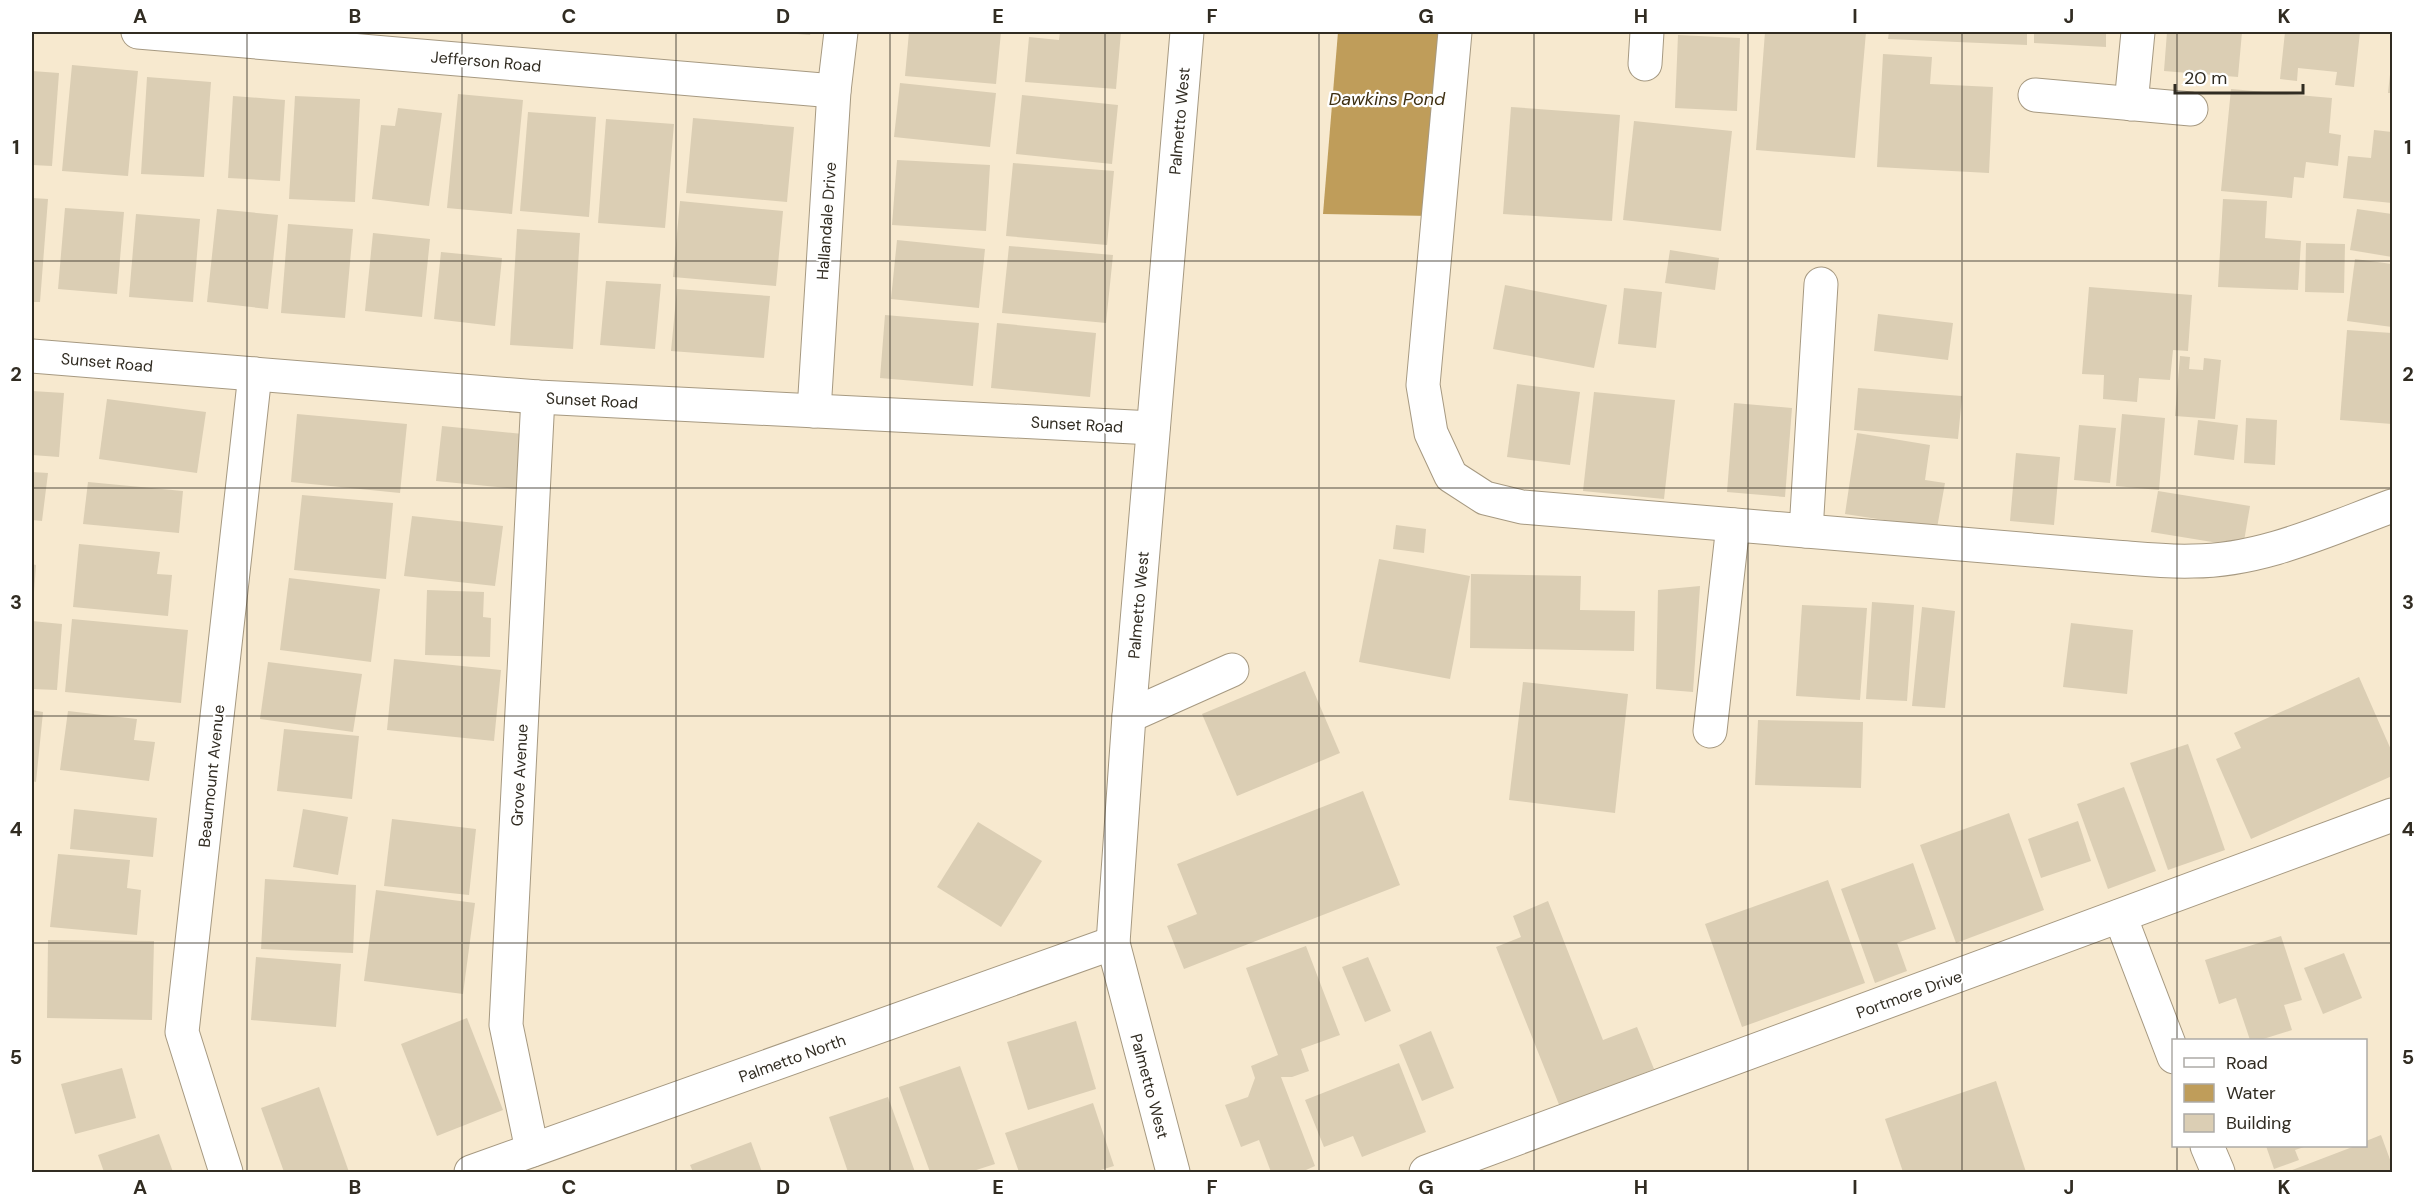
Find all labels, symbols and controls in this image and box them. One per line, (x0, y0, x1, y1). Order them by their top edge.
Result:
text: A (133, 3, 147, 29)
text: B (349, 3, 361, 29)
text: C (562, 3, 576, 29)
text: D (776, 3, 790, 29)
text: E (992, 3, 1004, 29)
text: F (1206, 3, 1218, 29)
text: G (1418, 3, 1434, 29)
text: H (1634, 3, 1648, 29)
text: I (1852, 3, 1858, 29)
text: J (2064, 3, 2074, 29)
text: K (2277, 3, 2291, 29)
street label: Jefferson Road (430, 46, 542, 77)
scale bar (2175, 57, 2302, 95)
street label: Palmetto West (1164, 66, 1195, 176)
text: 20 m (2184, 66, 2227, 90)
water label: Dawkins Pond (1329, 87, 1446, 111)
text: 1 (12, 134, 20, 160)
text: 1 (2404, 134, 2412, 160)
street label: Hallandale Drive (812, 161, 841, 281)
street label: Sunset Road (60, 348, 154, 377)
text: 2 (10, 361, 22, 387)
text: 2 (2402, 361, 2414, 387)
street label: Sunset Road (545, 388, 639, 413)
street label: Sunset Road (1030, 412, 1124, 437)
street label: Palmetto West (1123, 550, 1154, 660)
text: 3 (10, 589, 22, 615)
text: 3 (2402, 589, 2414, 615)
street label: Beaumount Avenue (194, 704, 229, 849)
street label: Grove Avenue (506, 723, 533, 827)
text: 4 (10, 816, 23, 842)
text: 4 (2402, 816, 2415, 842)
street label: Portmore Drive (1853, 966, 1965, 1023)
street label: Palmetto North (736, 1029, 849, 1088)
street label: Palmetto West (1125, 1031, 1174, 1141)
legend (2172, 1039, 2367, 1147)
text: 5 (10, 1044, 22, 1070)
text: 5 (2402, 1044, 2414, 1070)
text: Road (2226, 1051, 2268, 1075)
text: Water (2226, 1081, 2276, 1105)
text: Building (2226, 1111, 2291, 1135)
text: A (133, 1174, 147, 1200)
text: B (349, 1174, 361, 1200)
text: C (562, 1174, 576, 1200)
text: D (776, 1174, 790, 1200)
text: E (992, 1174, 1004, 1200)
text: F (1206, 1174, 1218, 1200)
text: G (1418, 1174, 1434, 1200)
text: H (1634, 1174, 1648, 1200)
text: I (1852, 1174, 1858, 1200)
text: J (2064, 1174, 2074, 1200)
text: K (2277, 1174, 2291, 1200)

